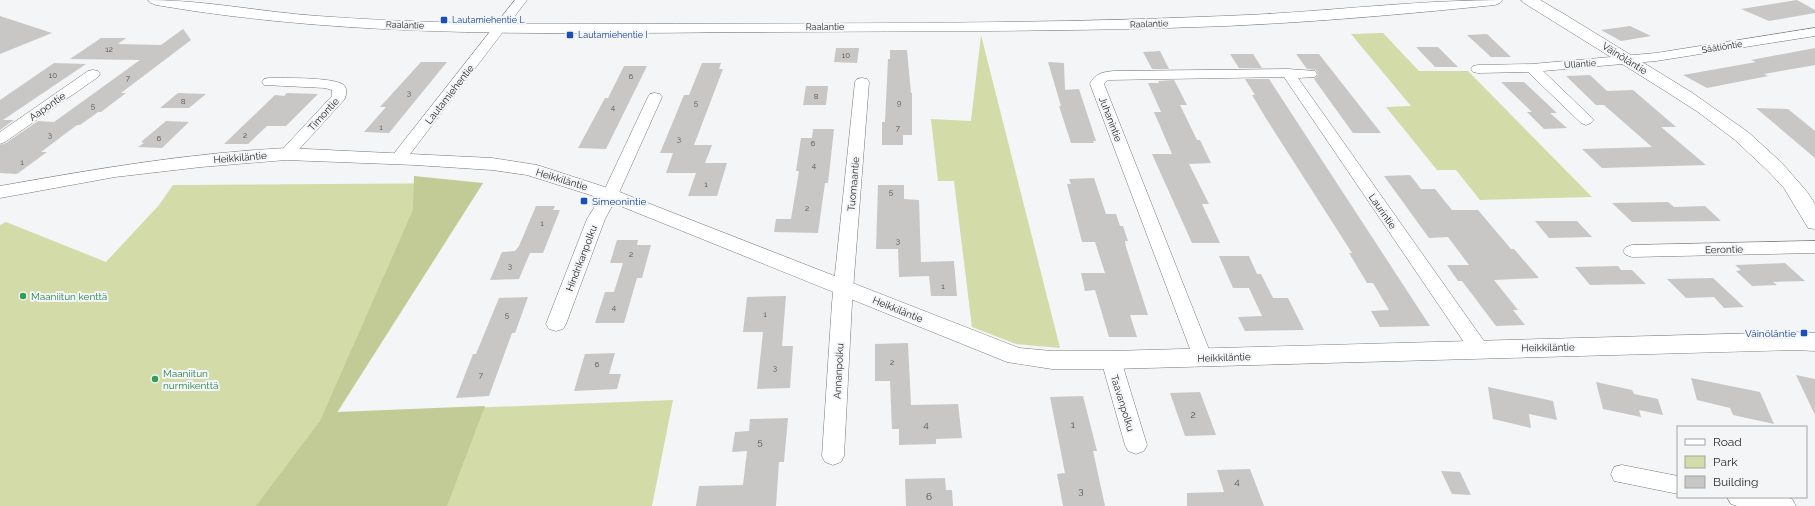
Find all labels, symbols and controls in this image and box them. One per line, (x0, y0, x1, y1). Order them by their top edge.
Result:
marker: Lautamiehentie L (439, 15, 449, 25)
place label: Lautamiehentie L (452, 15, 525, 25)
street label: Raalantie (1130, 18, 1169, 30)
street label: Raalantie (386, 19, 425, 31)
street label: Raalantie (806, 22, 845, 32)
marker: Lautamiehentie I (565, 30, 575, 40)
place label: Lautamiehentie I (578, 30, 647, 40)
street label: Säätiöntie (1701, 39, 1744, 55)
street label: Väinöläntie (1600, 40, 1649, 77)
house number: 12 (105, 44, 113, 54)
house number: 10 (842, 50, 850, 60)
street label: Ullantie (1564, 58, 1597, 70)
street label: Lautamiehentie (423, 62, 476, 126)
house number: 10 (49, 70, 57, 80)
house number: 6 (629, 71, 634, 81)
house number: 7 (126, 73, 131, 83)
house number: 3 (407, 88, 411, 98)
street label: Aapontie (27, 90, 68, 123)
house number: 8 (814, 91, 819, 101)
street label: Timontie (306, 95, 341, 133)
street label: Juhanintie (1097, 95, 1124, 143)
house number: 8 (181, 96, 186, 106)
house number: 5 (694, 98, 699, 108)
house number: 9 (897, 98, 902, 108)
house number: 5 (91, 101, 96, 111)
house number: 4 (611, 102, 616, 112)
house number: 1 (379, 122, 383, 132)
house number: 7 (896, 123, 901, 133)
house number: 3 (48, 130, 52, 140)
house number: 2 (243, 130, 247, 140)
house number: 6 (157, 133, 162, 143)
house number: 3 (677, 134, 681, 144)
house number: 6 (811, 138, 816, 148)
street label: Heikkiläntie (213, 150, 267, 165)
street label: Tuomaantie (846, 156, 861, 212)
house number: 1 (20, 157, 24, 167)
house number: 4 (812, 160, 817, 170)
street label: Heikkiläntie (535, 166, 589, 193)
house number: 1 (704, 179, 708, 189)
house number: 5 (889, 187, 894, 197)
street label: Laurintie (1367, 192, 1399, 231)
marker: Simeonintie (579, 196, 589, 206)
place label: Simeonintie (592, 196, 647, 207)
house number: 2 (805, 203, 809, 213)
house number: 1 (540, 218, 544, 228)
street label: Hindrikanpolku (564, 224, 599, 293)
house number: 3 (896, 236, 900, 246)
street label: Eerontie (1705, 244, 1743, 255)
house number: 2 (629, 249, 633, 259)
house number: 3 (508, 261, 512, 271)
house number: 1 (941, 281, 945, 291)
marker: Maaniitun kenttä (18, 291, 28, 301)
place label: Maaniitun kenttä (31, 291, 107, 302)
street label: Heikkiläntie (871, 294, 925, 325)
house number: 4 (612, 302, 617, 312)
house number: 1 (763, 309, 767, 319)
house number: 5 (505, 310, 510, 320)
place label: Väinöläntie (1745, 328, 1796, 339)
marker: Väinöläntie (1799, 328, 1809, 338)
street label: Heikkiläntie (1521, 342, 1575, 353)
street label: Annanpolku (832, 343, 845, 399)
street label: Heikkiläntie (1197, 351, 1251, 364)
house number: 2 (890, 357, 894, 367)
house number: 6 (595, 359, 600, 369)
house number: 3 (773, 363, 777, 373)
place label: Maaniitun nurmikenttä (163, 368, 218, 391)
house number: 7 (479, 370, 484, 380)
marker: Maaniitun nurmikenttä (150, 374, 160, 384)
street label: Taavanpolku (1109, 374, 1136, 433)
house number: 2 (1190, 409, 1196, 420)
house number: 4 (923, 419, 929, 430)
house number: 1 (1071, 419, 1076, 430)
legend (1677, 426, 1807, 498)
text: Road (1713, 435, 1742, 449)
house number: 5 (757, 436, 763, 447)
text: Park (1713, 455, 1738, 469)
text: Building (1713, 475, 1759, 489)
house number: 4 (1234, 476, 1240, 487)
house number: 3 (1078, 485, 1084, 496)
house number: 6 (926, 491, 932, 502)

